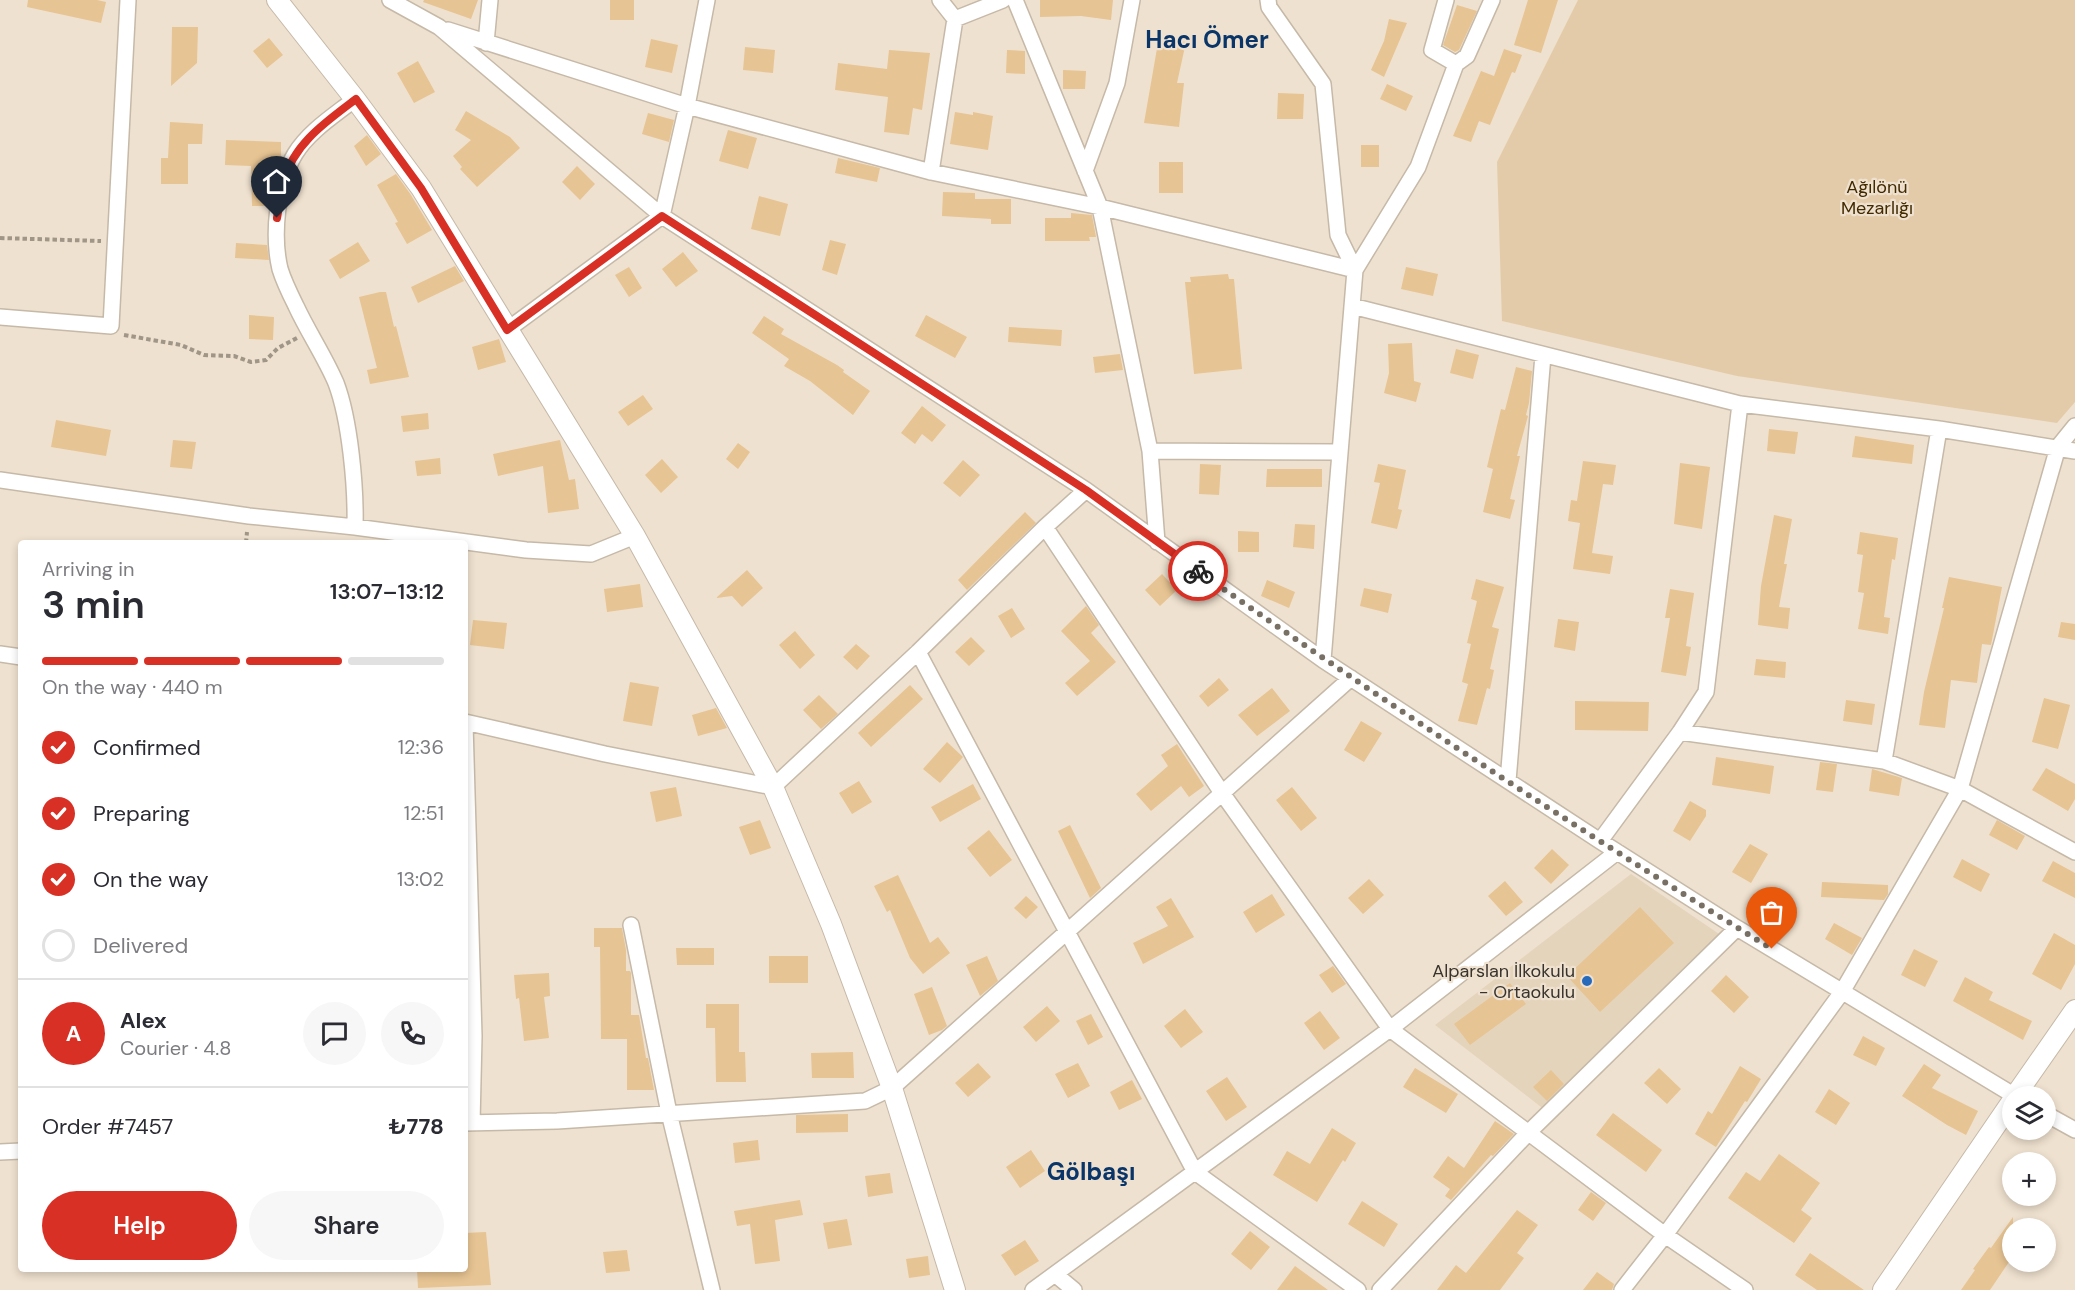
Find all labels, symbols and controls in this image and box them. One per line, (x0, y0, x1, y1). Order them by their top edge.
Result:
district label: Hacı Ömer (1145, 24, 1269, 55)
pin (251, 156, 302, 218)
icon: home (260, 165, 293, 198)
park label: Ağılönü Mezarlığı (1841, 175, 1913, 220)
courier (1168, 541, 1228, 601)
icon: bike (1182, 555, 1215, 588)
text: Arriving in (42, 556, 134, 582)
text: 13:07–13:12 (330, 577, 444, 606)
text: 3 min (42, 579, 145, 630)
text: On the way · 440 m (42, 674, 223, 700)
icon: check (42, 731, 75, 764)
text: Confirmed (93, 733, 201, 762)
text: 12:36 (398, 734, 444, 760)
icon: check (42, 797, 75, 830)
text: Preparing (93, 799, 190, 828)
text: 12:51 (404, 800, 444, 826)
icon: check (42, 863, 75, 896)
text: On the way (93, 865, 208, 894)
text: 13:02 (397, 866, 444, 892)
pin (1746, 887, 1797, 949)
icon: bag (1755, 896, 1788, 929)
text: Delivered (93, 931, 188, 960)
place label: Alparslan İlkokulu - Ortaokulu (1432, 959, 1575, 1004)
marker: Alparslan İlkokulu - Ortaokulu (1580, 974, 1594, 988)
button: chat (303, 1002, 366, 1065)
button: phone (381, 1002, 444, 1065)
text: Alex (120, 1006, 167, 1035)
text: A (66, 1019, 81, 1048)
text: Courier · 4.8 (120, 1035, 231, 1061)
map controls (2002, 1086, 2056, 1272)
button: layers (2002, 1086, 2056, 1140)
text: Order #7457 (42, 1112, 173, 1141)
text: ₺778 (388, 1112, 444, 1141)
button: + (2002, 1152, 2056, 1206)
district label: Gölbaşı (1047, 1156, 1135, 1187)
button: Help (42, 1191, 237, 1260)
button: Share (249, 1191, 444, 1260)
button: − (2002, 1218, 2056, 1272)

